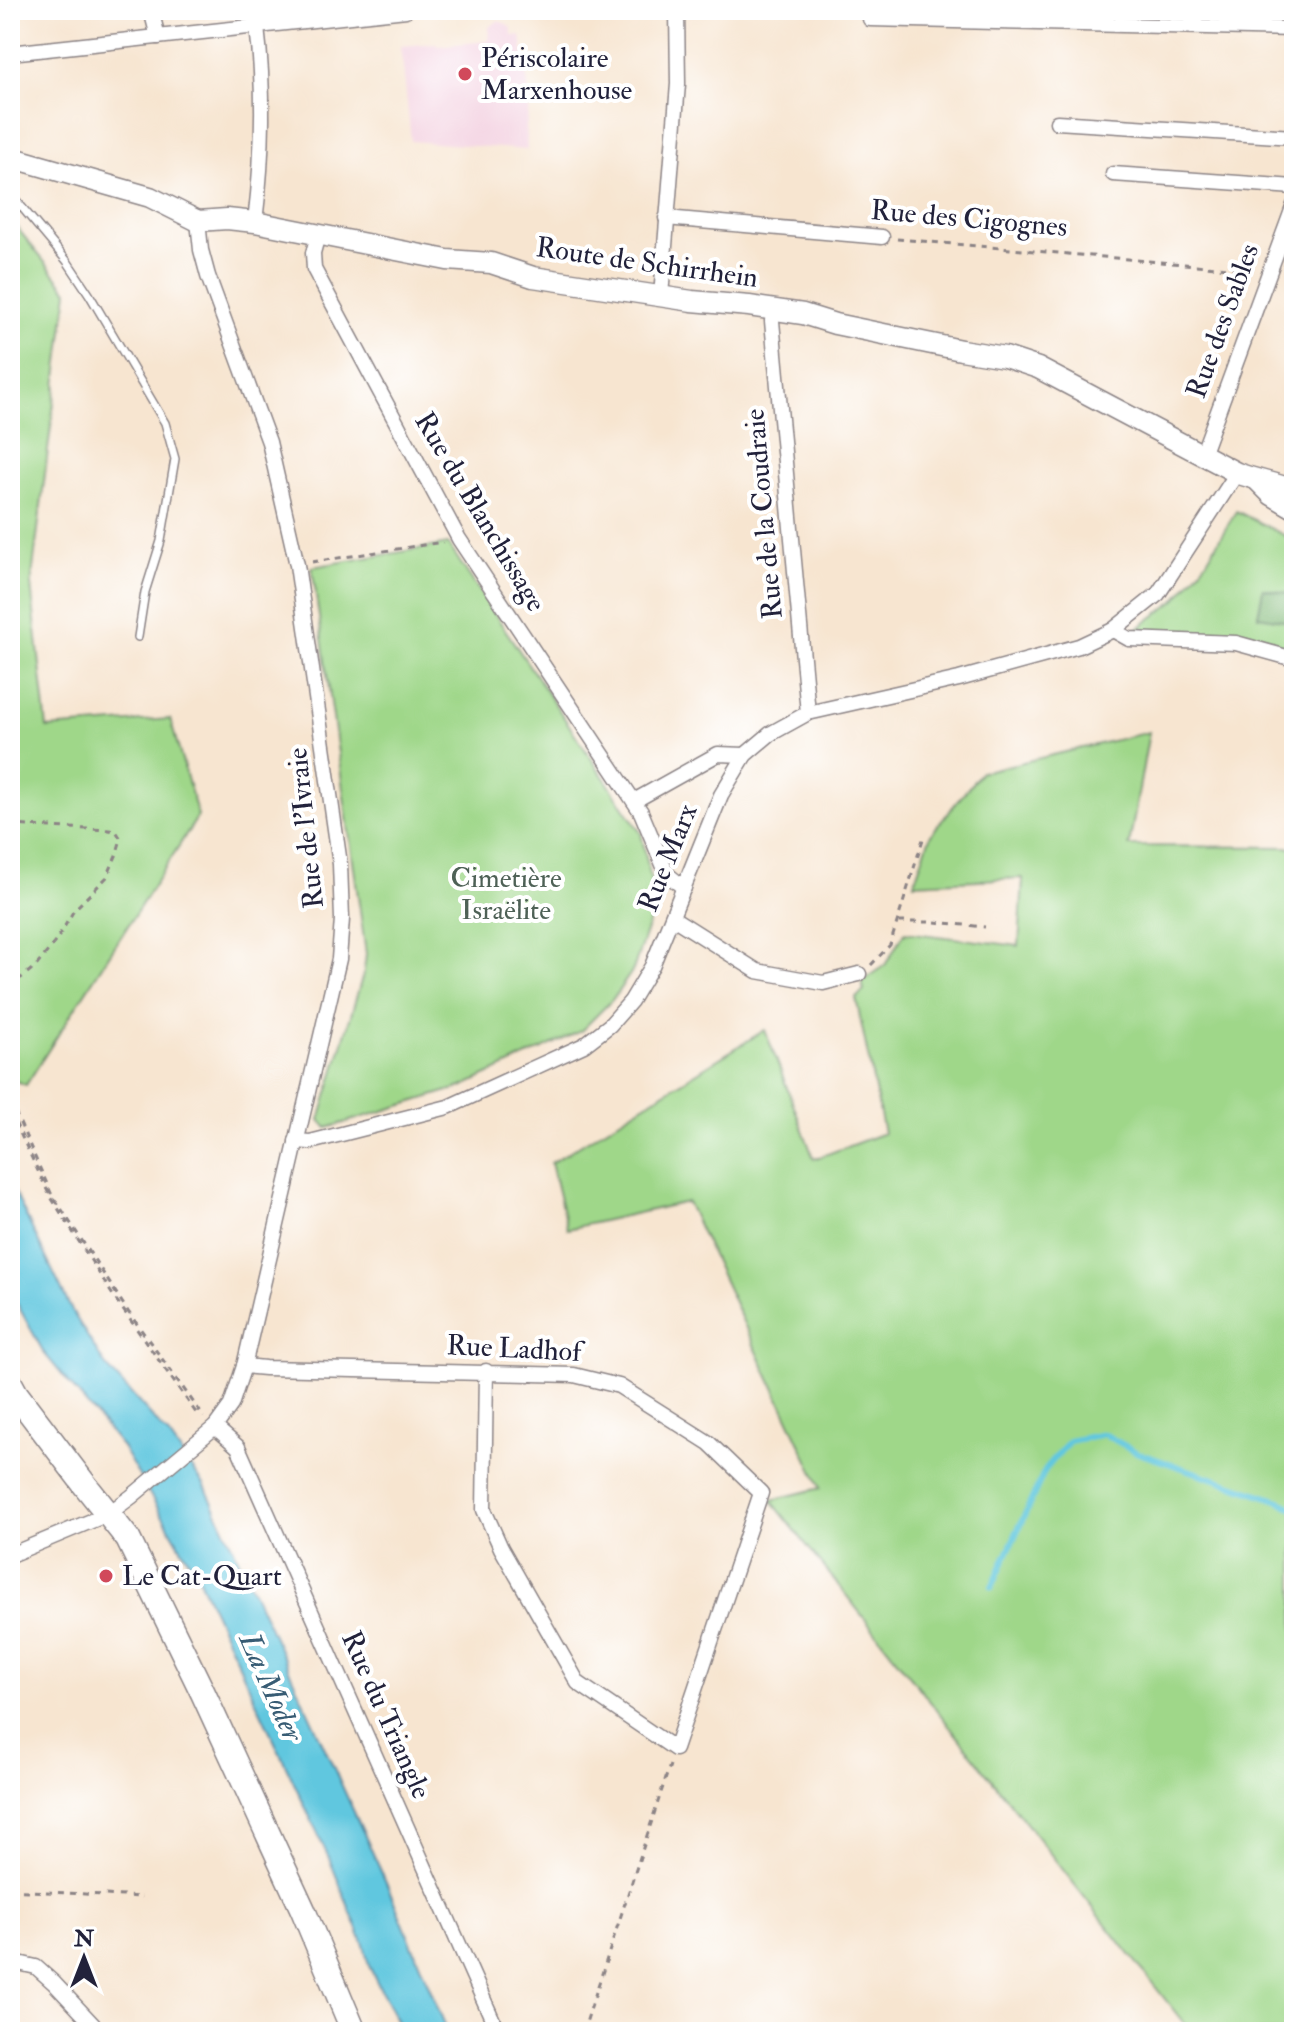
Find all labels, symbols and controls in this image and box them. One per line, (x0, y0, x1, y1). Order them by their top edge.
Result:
place label: Périscolaire Marxenhouse (481, 41, 632, 108)
marker: Périscolaire Marxenhouse (456, 65, 474, 83)
street label: Rue des Cigognes (869, 193, 1069, 245)
street label: Route de Schirrhein (534, 230, 760, 296)
street label: Rue des Sables (1179, 239, 1267, 403)
street label: Rue du Blanchissage (407, 406, 554, 619)
street label: Rue de la Coudraie (737, 407, 791, 621)
street label: Rue de l'Ivraie (280, 746, 332, 910)
street label: Rue Marx (631, 798, 706, 917)
park label: Cimetière Israëlite (450, 861, 562, 928)
street label: Rue Ladhof (446, 1328, 586, 1370)
place label: Le Cat-Quart (122, 1559, 282, 1594)
marker: Le Cat-Quart (97, 1567, 115, 1585)
water label: La Moder (230, 1626, 312, 1749)
street label: Rue du Triangle (333, 1626, 439, 1805)
north arrow (44, 1918, 124, 1998)
text: N (73, 1925, 94, 1953)

